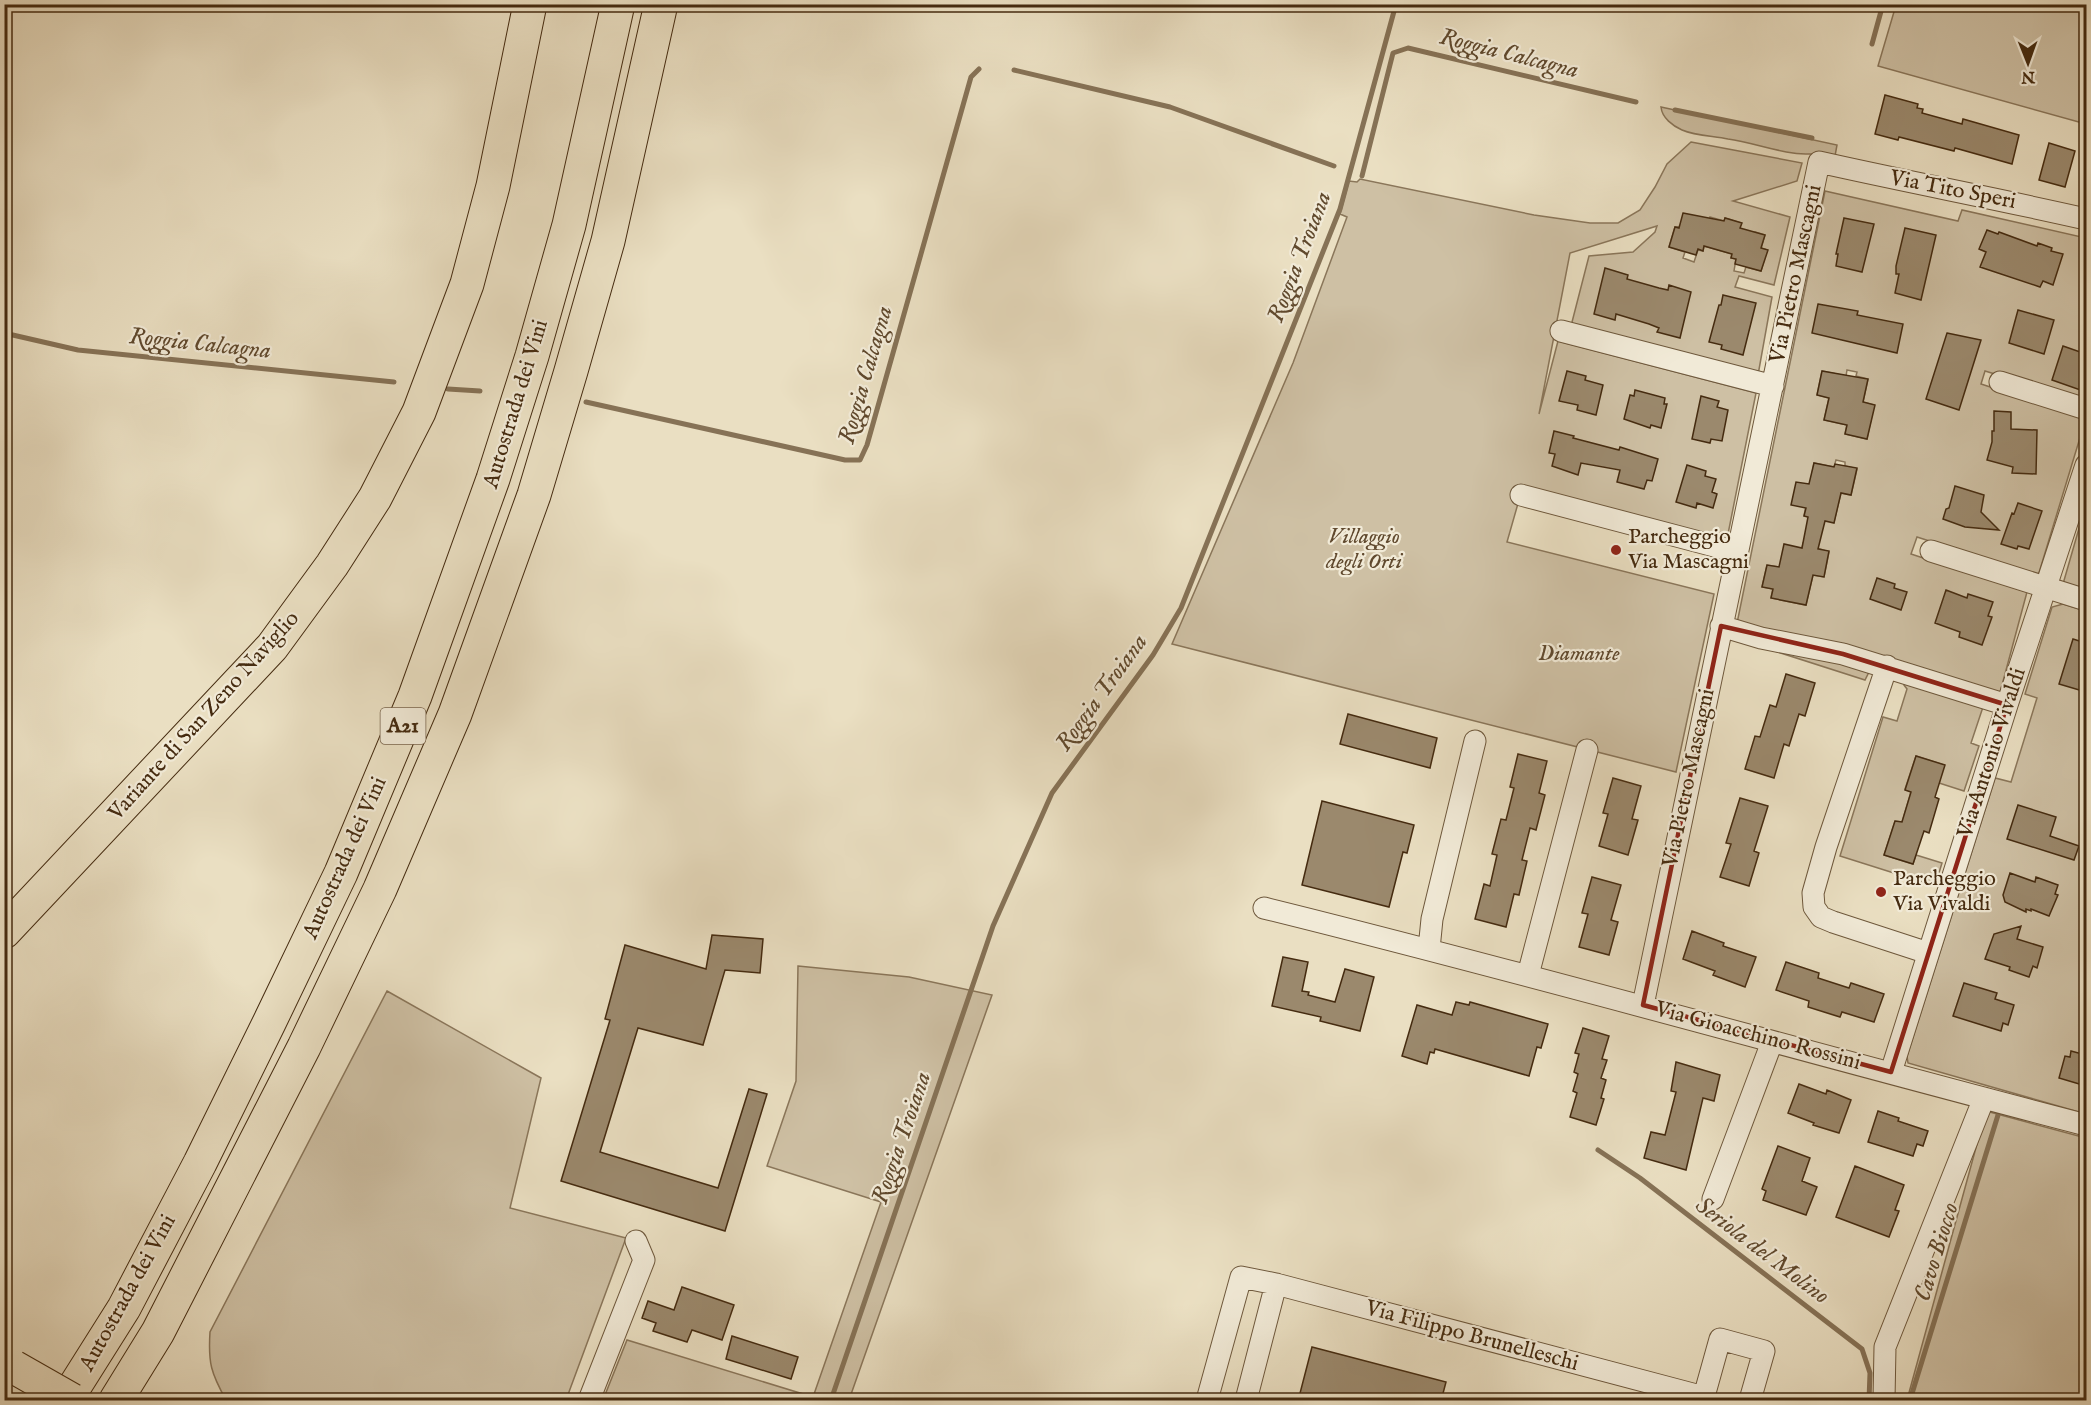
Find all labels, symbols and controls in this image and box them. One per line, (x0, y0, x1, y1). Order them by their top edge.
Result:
water label: Roggia Calcagna (1436, 22, 1582, 86)
north arrow (1998, 33, 2058, 93)
text: N (2021, 66, 2036, 86)
street label: Via Tito Speri (1887, 164, 2019, 216)
street label: Via Pietro Mascagni (1763, 182, 1829, 367)
water label: Roggia Troiana (1261, 187, 1339, 327)
water label: Roggia Calcagna (832, 302, 900, 448)
street label: Autostrada dei Vini (477, 316, 555, 493)
water label: Roggia Calcagna (128, 321, 272, 367)
park label: Villaggio degli Orti (1325, 523, 1404, 576)
place label: Parcheggio Via Mascagni (1627, 523, 1749, 576)
marker: Parcheggio Via Mascagni (1609, 543, 1623, 557)
street label: Variante di San Zeno Naviglio (102, 605, 306, 827)
water label: Roggia Troiana (1049, 628, 1155, 758)
park label: Diamante (1538, 640, 1620, 668)
street label: Via Antonio Vivaldi (1951, 664, 2033, 843)
street label: Via Pietro Mascagni (1656, 686, 1722, 871)
road number: A21 (380, 708, 426, 744)
street label: Autostrada dei Vini (296, 772, 393, 945)
place label: Parcheggio Via Vivaldi (1892, 865, 1996, 918)
marker: Parcheggio Via Vivaldi (1874, 885, 1888, 899)
street label: Via Gioacchino Rossini (1651, 995, 1864, 1077)
water label: Roggia Troiana (865, 1068, 939, 1208)
water label: Seriola del Molino (1689, 1190, 1835, 1312)
water label: Cavo Biocco (1907, 1199, 1967, 1305)
street label: Autostrada dei Vini (73, 1210, 183, 1377)
street label: Via Filippo Brunelleschi (1361, 1294, 1582, 1378)

